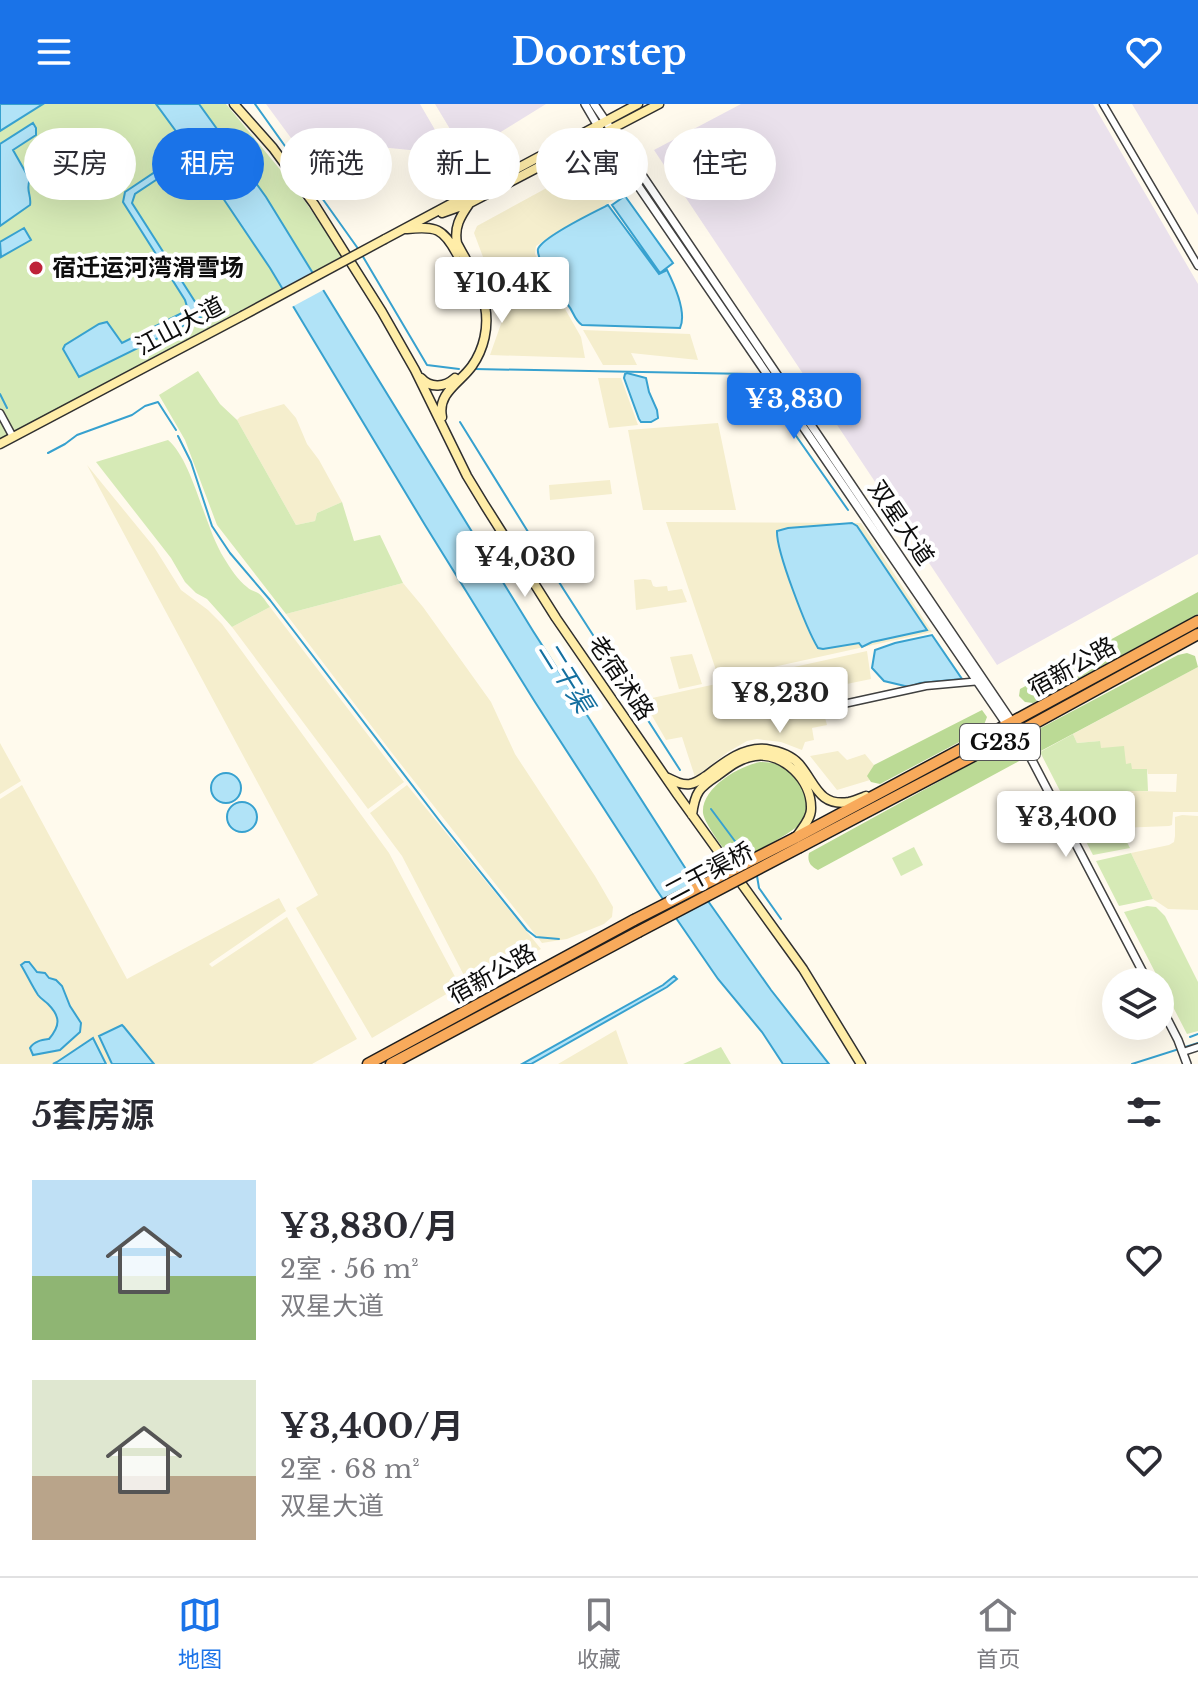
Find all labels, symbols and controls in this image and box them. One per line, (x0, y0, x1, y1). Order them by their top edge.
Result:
icon: menu (32, 30, 76, 74)
text: Doorstep (511, 30, 687, 75)
icon: heart (1122, 30, 1166, 74)
chip: 买房 (24, 128, 136, 200)
chip: 租房 (152, 128, 264, 200)
chip: 筛选 (280, 128, 392, 200)
chip: 新上 (408, 128, 520, 200)
chip: 公寓 (536, 128, 648, 200)
chip: 住宅 (664, 128, 776, 200)
place label: 宿迁运河湾滑雪场 (52, 253, 244, 282)
pin: ¥10.4K (437, 257, 567, 325)
marker: 宿迁运河湾滑雪场 (27, 259, 45, 277)
text: ¥10.4K (453, 267, 551, 299)
street label: 江山大道 (131, 290, 229, 361)
pin: ¥3,830 (729, 373, 859, 441)
text: ¥3,830 (745, 383, 843, 415)
street label: 双星大道 (863, 475, 940, 571)
pin: ¥4,030 (460, 531, 590, 599)
text: ¥4,030 (474, 541, 576, 573)
street label: 老宿沭路 (583, 630, 660, 726)
street label: 宿新公路 (1023, 631, 1121, 703)
water label: 二干渠 (532, 635, 602, 722)
pin: ¥8,230 (715, 667, 845, 735)
text: ¥8,230 (731, 677, 829, 709)
road number: G235 (960, 724, 1040, 760)
pin: ¥3,400 (1001, 791, 1131, 859)
text: ¥3,400 (1015, 801, 1117, 833)
street label: 二干渠桥 (660, 836, 758, 907)
street label: 宿新公路 (443, 938, 541, 1010)
map controls (1102, 968, 1174, 1040)
button: layers (1102, 968, 1174, 1040)
icon: filters (1122, 1090, 1166, 1134)
text: 5套房源 (32, 1094, 154, 1136)
text: ¥3,830/月 (280, 1205, 459, 1247)
icon: home (96, 1212, 192, 1308)
icon: heart (1122, 1238, 1166, 1282)
text: 2室 · 56 m² (280, 1253, 419, 1285)
text: 双星大道 (280, 1290, 384, 1322)
text: ¥3,400/月 (280, 1405, 464, 1447)
icon: home (96, 1412, 192, 1508)
icon: heart (1122, 1438, 1166, 1482)
text: 2室 · 68 m² (280, 1453, 420, 1485)
text: 双星大道 (280, 1490, 384, 1522)
tab: 地图 (178, 1593, 222, 1673)
tab: 收藏 (577, 1593, 621, 1673)
tab: 首页 (976, 1593, 1020, 1673)

